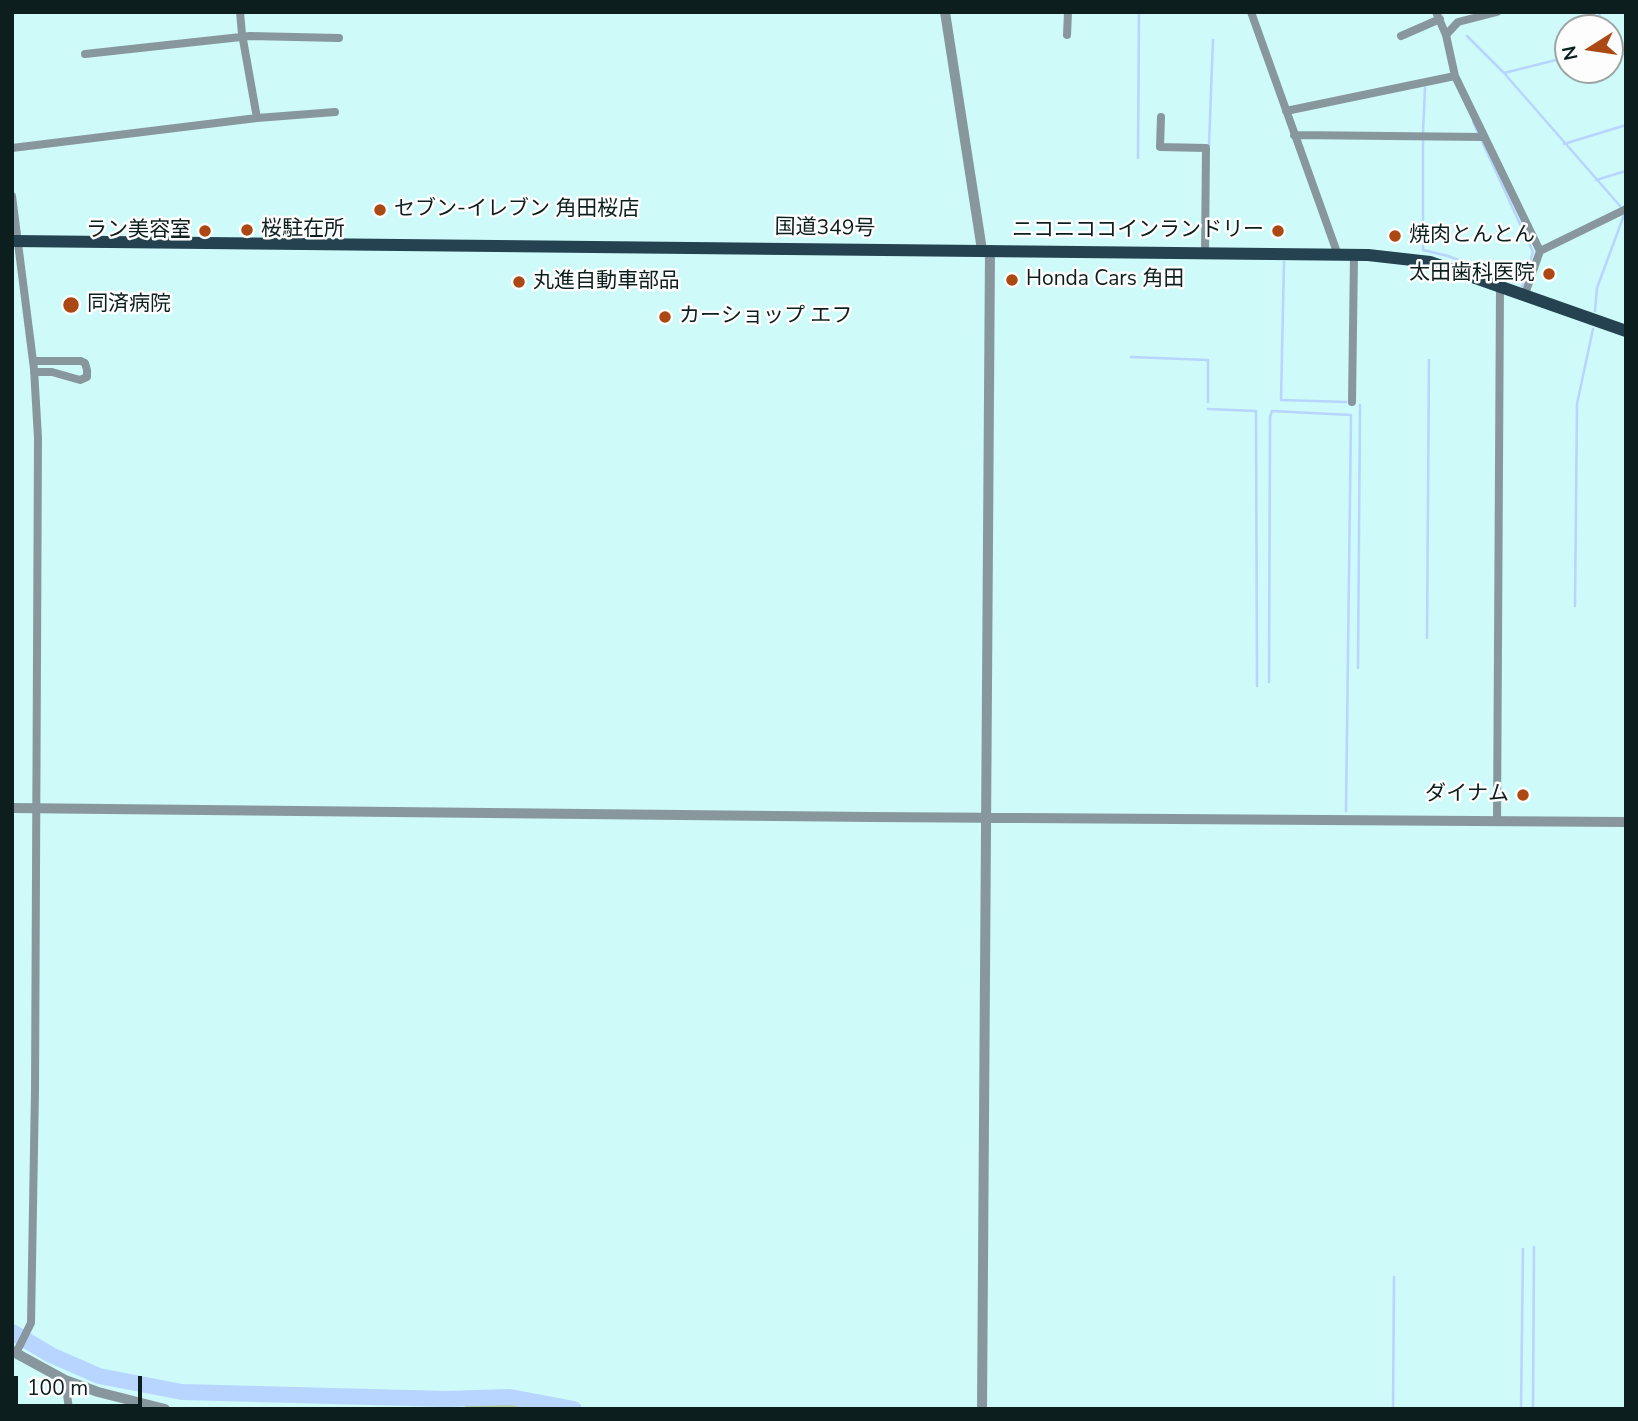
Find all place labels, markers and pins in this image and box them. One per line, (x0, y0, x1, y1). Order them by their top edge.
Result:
place label: セブン-イレブン 角田桜店 (394, 197, 639, 223)
marker: セブン-イレブン 角田桜店 (372, 202, 388, 218)
place label: 桜駐在所 (261, 217, 345, 243)
place label: ラン美容室 (86, 218, 191, 244)
place label: ニコニココインランドリー (1012, 218, 1264, 244)
marker: 桜駐在所 (239, 222, 255, 238)
marker: ラン美容室 (197, 223, 213, 239)
marker: ニコニココインランドリー (1270, 223, 1286, 239)
place label: 焼肉とんとん (1409, 223, 1535, 249)
marker: 焼肉とんとん (1387, 228, 1403, 244)
place label: 太田歯科医院 (1409, 261, 1535, 287)
marker: 太田歯科医院 (1541, 266, 1557, 282)
place label: Honda Cars 角田 (1026, 267, 1184, 293)
place label: 丸進自動車部品 (533, 269, 680, 295)
marker: Honda Cars 角田 (1004, 272, 1020, 288)
marker: 丸進自動車部品 (511, 274, 527, 290)
place label: 同済病院 (87, 292, 171, 318)
marker: 同済病院 (61, 295, 81, 315)
place label: カーショップ エフ (679, 304, 852, 330)
marker: カーショップ エフ (657, 309, 673, 325)
place label: ダイナム (1425, 782, 1509, 808)
marker: ダイナム (1515, 787, 1531, 803)

